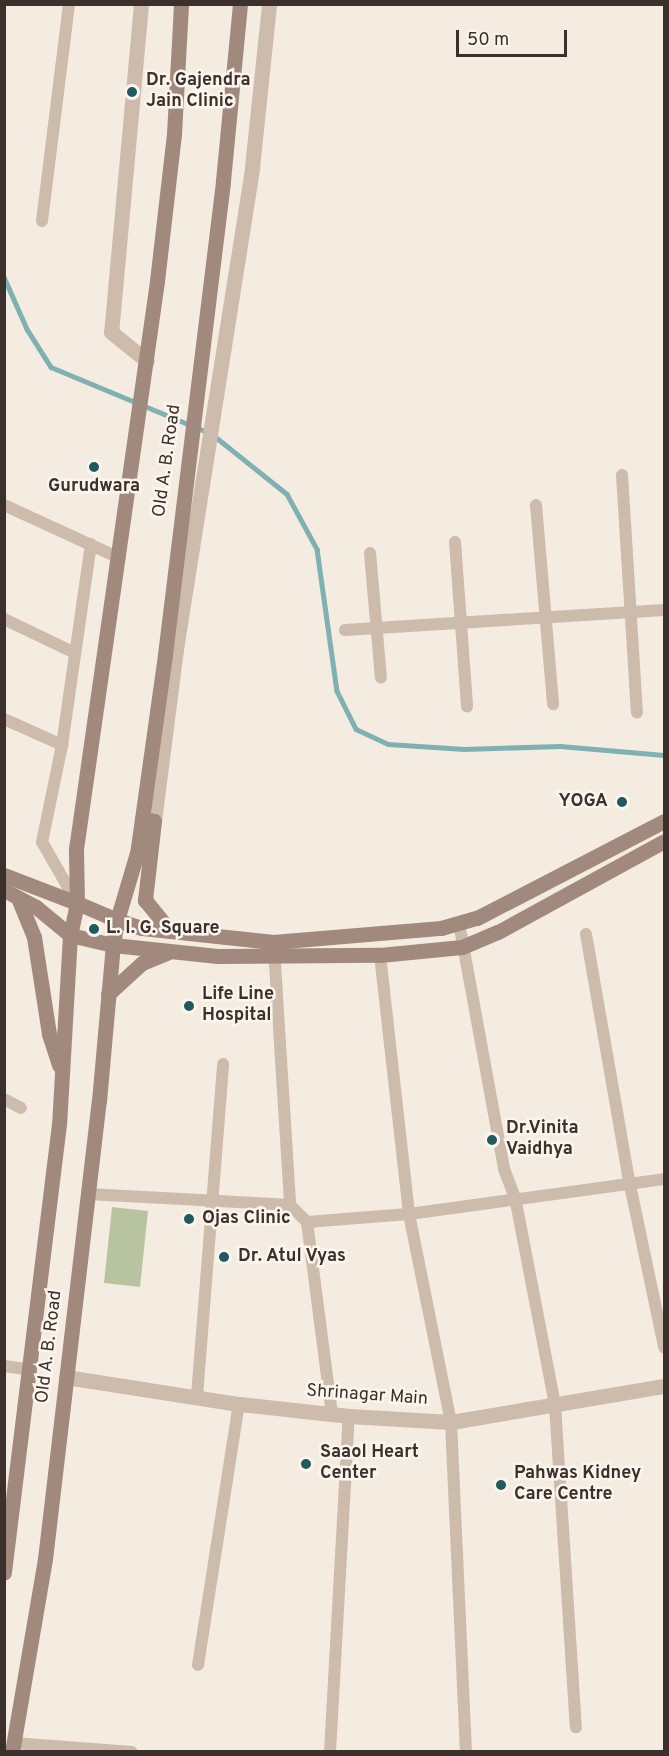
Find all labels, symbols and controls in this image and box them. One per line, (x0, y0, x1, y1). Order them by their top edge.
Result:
scale bar (459, 18, 570, 56)
text: 50 m (467, 29, 509, 52)
place label: Dr. Gajendra Jain Clinic (146, 71, 251, 113)
marker: Dr. Gajendra Jain Clinic (123, 83, 141, 101)
street label: Old A. B. Road (149, 403, 187, 519)
marker: Gurudwara (87, 460, 101, 474)
place label: Gurudwara (48, 476, 140, 498)
place label: YOGA (559, 791, 608, 813)
marker: YOGA (613, 793, 631, 811)
place label: L. I. G. Square (106, 918, 220, 940)
marker: L. I. G. Square (87, 922, 101, 936)
place label: Life Line Hospital (202, 985, 274, 1028)
marker: Life Line Hospital (180, 997, 198, 1015)
place label: Dr.Vinita Vaidhya (506, 1119, 579, 1162)
marker: Dr.Vinita Vaidhya (483, 1131, 501, 1149)
place label: Ojas Clinic (202, 1208, 291, 1230)
marker: Ojas Clinic (180, 1210, 198, 1228)
place label: Dr. Atul Vyas (238, 1246, 347, 1268)
marker: Dr. Atul Vyas (215, 1248, 233, 1266)
street label: Old A. B. Road (32, 1289, 68, 1405)
street label: Shrinagar Main (305, 1381, 429, 1411)
place label: Saaol Heart Center (320, 1443, 419, 1486)
marker: Saaol Heart Center (297, 1455, 315, 1473)
place label: Pahwas Kidney Care Centre (514, 1464, 641, 1506)
marker: Pahwas Kidney Care Centre (492, 1476, 510, 1494)

